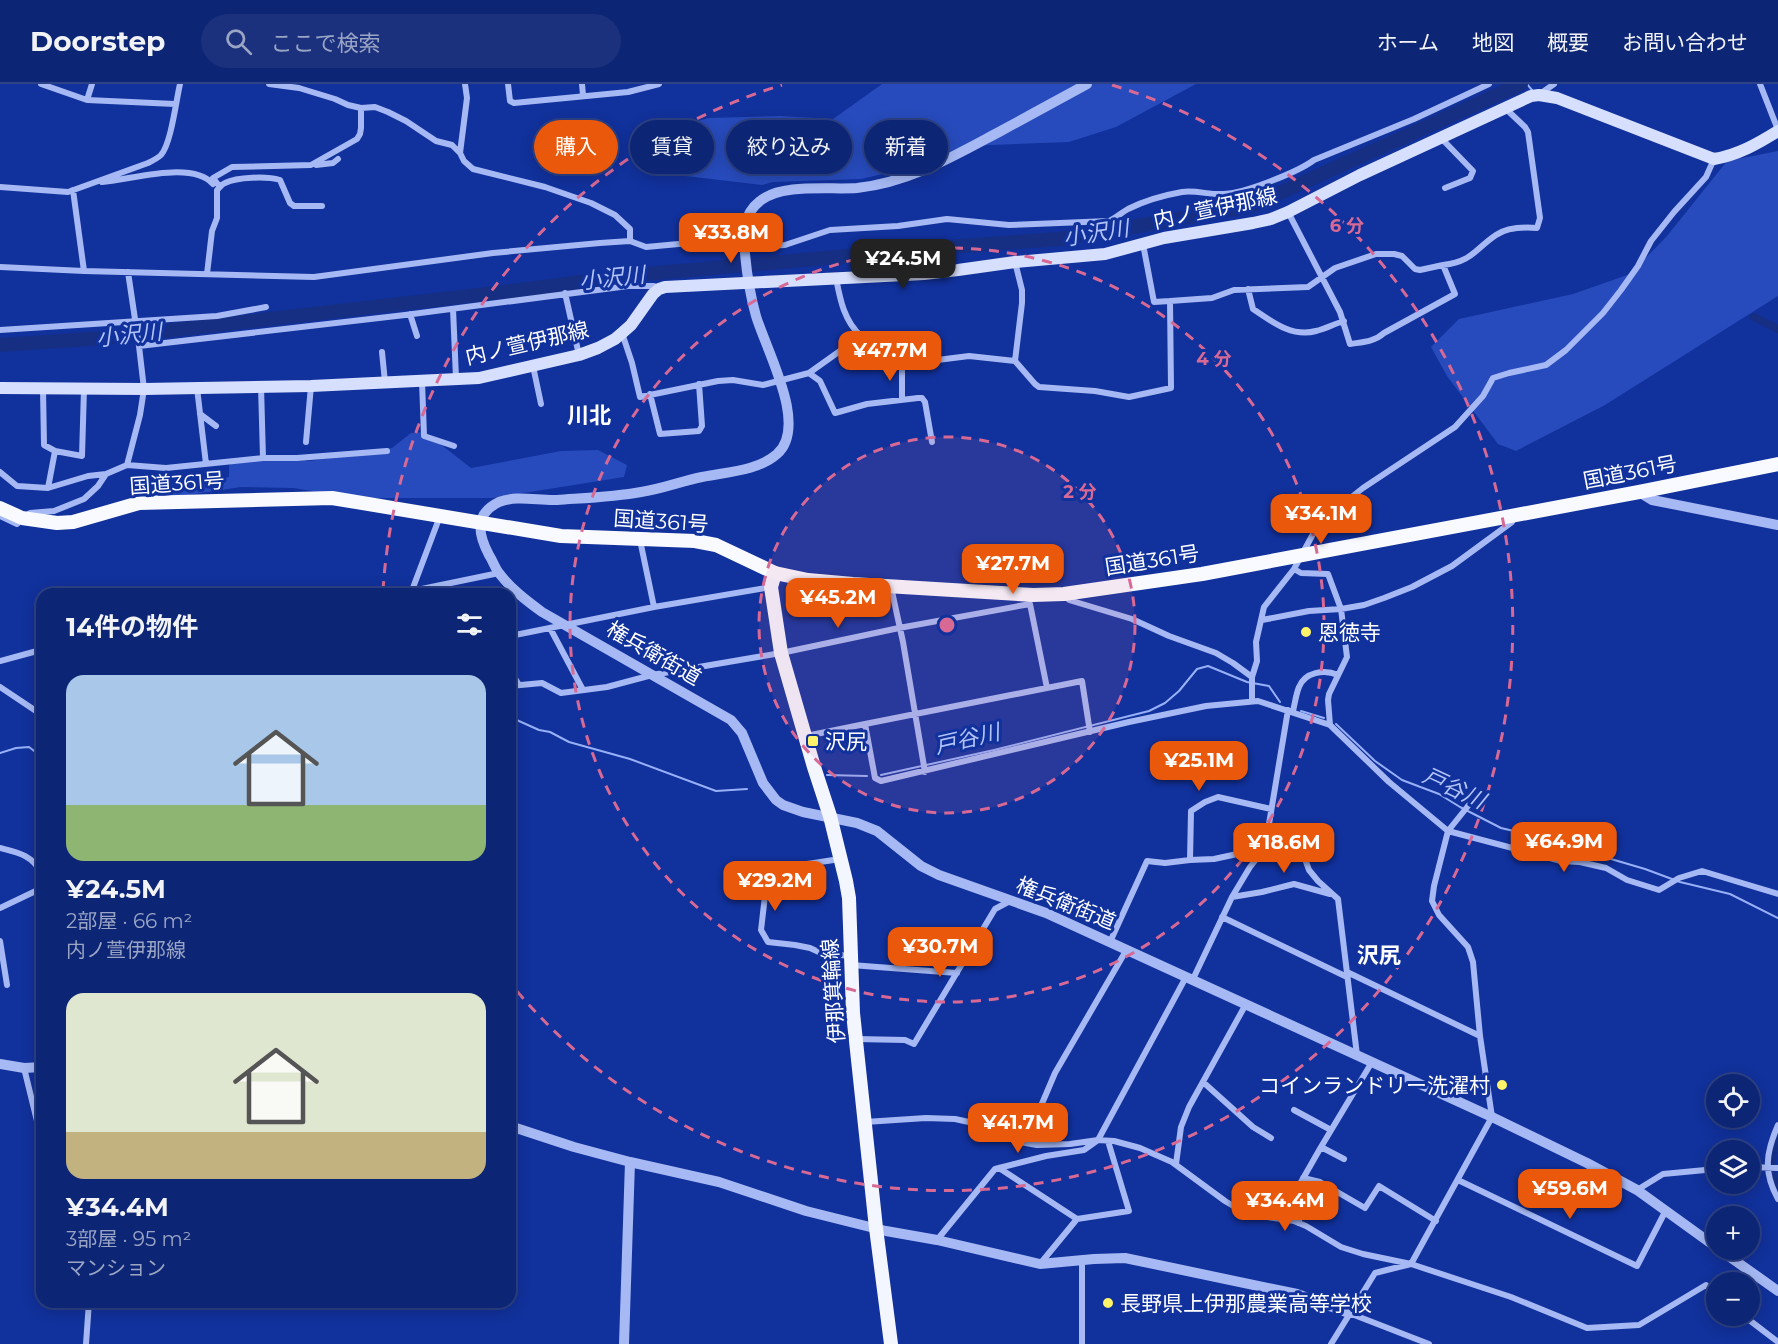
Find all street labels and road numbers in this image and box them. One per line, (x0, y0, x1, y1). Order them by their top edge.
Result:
street label: 内ノ萱伊那線 (1151, 183, 1279, 233)
street label: 内ノ萱伊那線 (463, 317, 591, 369)
street label: 国道361号 (1581, 451, 1679, 493)
street label: 国道361号 (129, 467, 225, 499)
street label: 国道361号 (613, 505, 709, 537)
street label: 国道361号 (1103, 540, 1201, 580)
street label: 権兵衛街道 (602, 616, 706, 690)
street label: 権兵衛街道 (1013, 872, 1119, 934)
street label: 伊那箕輪線 (817, 938, 849, 1044)

